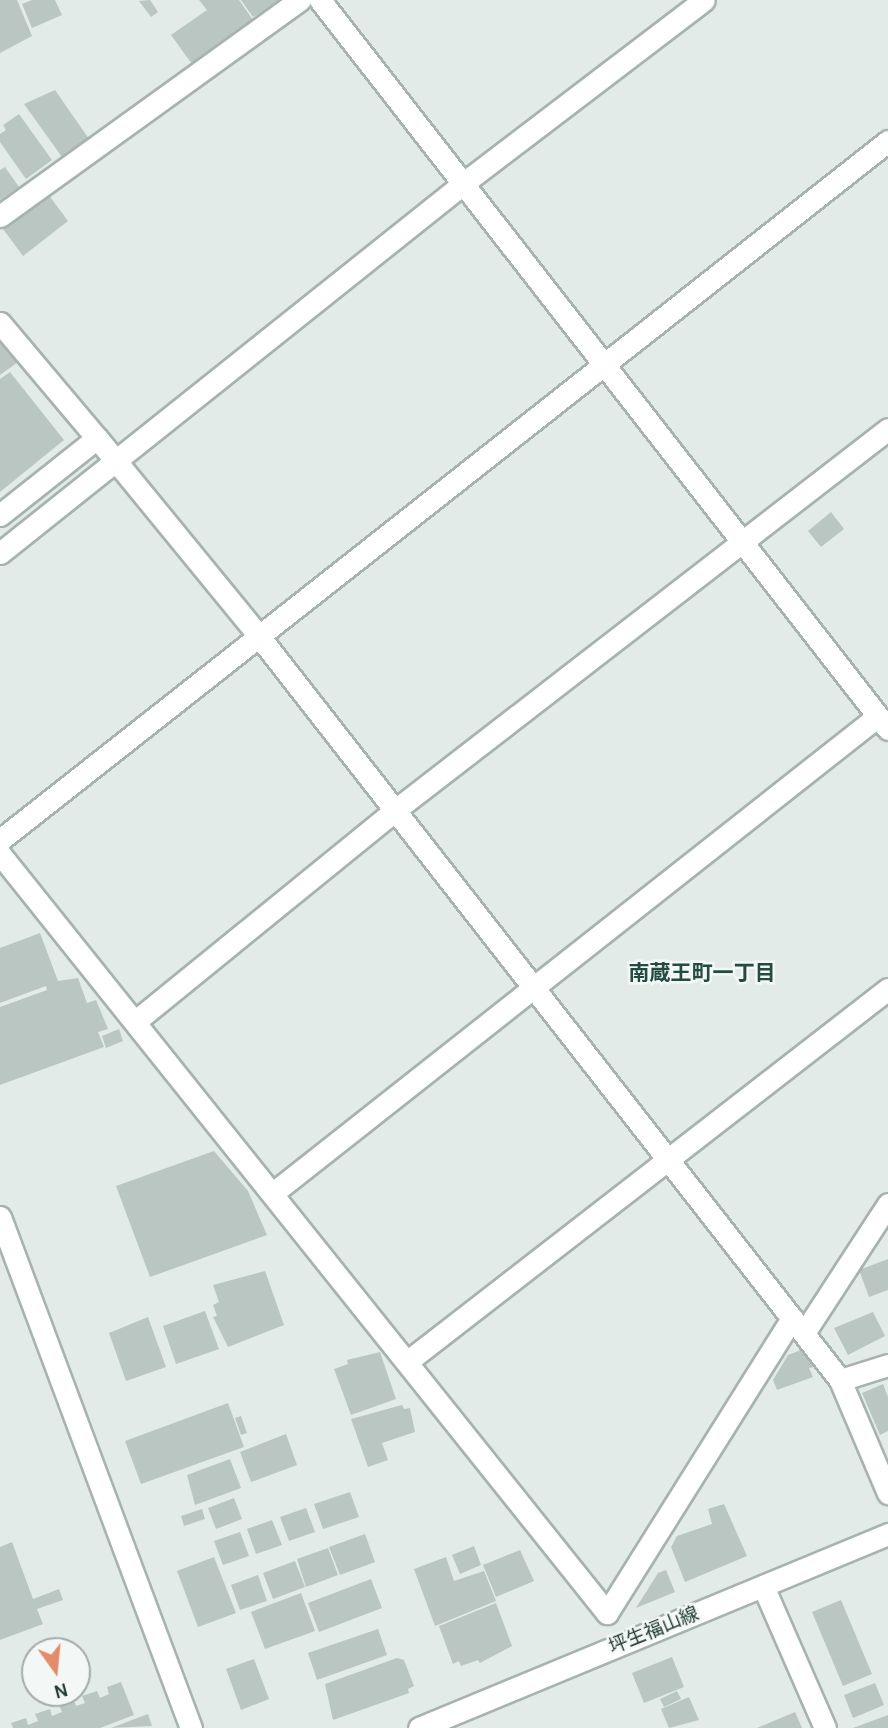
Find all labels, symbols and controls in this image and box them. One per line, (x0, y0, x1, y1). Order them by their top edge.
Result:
district label: 南蔵王町一丁目 (629, 960, 775, 986)
street label: 坪生福山線 (606, 1603, 702, 1659)
north arrow (21, 1637, 91, 1707)
text: N (51, 1678, 70, 1703)

